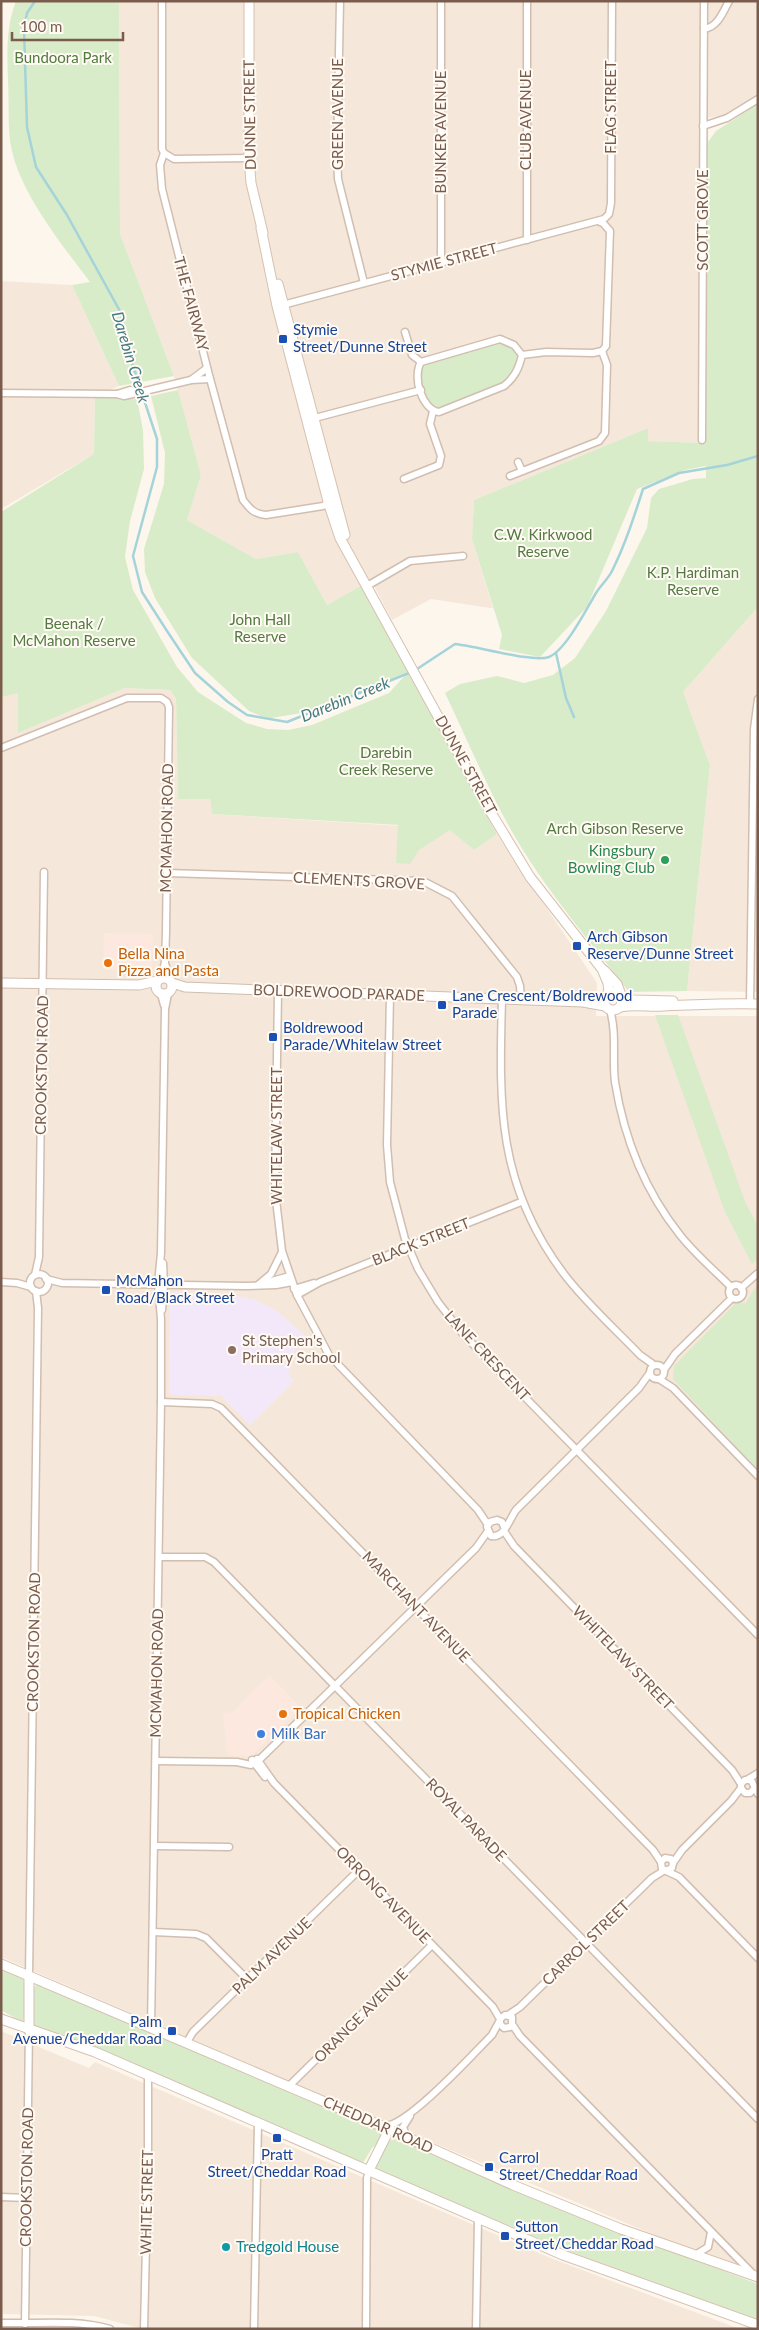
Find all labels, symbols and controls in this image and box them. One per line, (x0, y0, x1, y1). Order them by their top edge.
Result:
scale bar (12, 10, 124, 42)
text: 100 m (20, 17, 62, 35)
park label: Bundoora Park (14, 48, 112, 66)
street label: GREEN AVENUE (328, 58, 346, 170)
street label: DUNNE STREET (239, 60, 259, 170)
street label: FLAG STREET (601, 60, 619, 154)
street label: CLUB AVENUE (516, 70, 534, 170)
street label: BUNKER AVENUE (431, 71, 449, 193)
street label: SCOTT GROVE (693, 169, 711, 271)
street label: STYMIE STREET (388, 238, 499, 284)
street label: THE FAIRWAY (171, 254, 213, 354)
water label: Darebin Creek (109, 309, 155, 405)
place label: Stymie Street/Dunne Street (293, 320, 428, 355)
marker: Stymie Street/Dunne Street (277, 333, 289, 345)
park label: C.W. Kirkwood Reserve (494, 525, 592, 560)
park label: K.P. Hardiman Reserve (647, 563, 739, 598)
park label: John Hall Reserve (230, 610, 290, 645)
park label: Beenak / McMahon Reserve (12, 614, 136, 649)
water label: Darebin Creek (297, 672, 393, 725)
street label: DUNNE STREET (432, 712, 502, 817)
park label: Darebin Creek Reserve (339, 743, 433, 778)
street label: MCMAHON ROAD (156, 763, 176, 893)
park label: Arch Gibson Reserve (547, 819, 684, 837)
place label: Kingsbury Bowling Club (568, 841, 655, 876)
marker: Kingsbury Bowling Club (659, 854, 671, 866)
street label: CLEMENTS GROVE (293, 868, 425, 892)
place label: Arch Gibson Reserve/Dunne Street (587, 927, 734, 962)
marker: Arch Gibson Reserve/Dunne Street (571, 940, 583, 952)
place label: Bella Nina Pizza and Pasta (118, 944, 219, 979)
marker: Bella Nina Pizza and Pasta (102, 957, 114, 969)
street label: BOLDREWOOD PARADE (253, 980, 425, 1004)
place label: Lane Crescent/Boldrewood Parade (452, 986, 632, 1021)
street label: CROOKSTON ROAD (31, 995, 51, 1135)
marker: Lane Crescent/Boldrewood Parade (436, 999, 448, 1011)
place label: Boldrewood Parade/Whitelaw Street (283, 1018, 442, 1053)
marker: Boldrewood Parade/Whitelaw Street (267, 1031, 279, 1043)
street label: WHITELAW STREET (267, 1067, 285, 1205)
street label: BLACK STREET (369, 1213, 472, 1269)
place label: McMahon Road/Black Street (116, 1271, 235, 1306)
marker: McMahon Road/Black Street (100, 1284, 112, 1296)
street label: LANE CRESCENT (441, 1306, 534, 1404)
place label: St Stephen's Primary School (242, 1331, 341, 1366)
marker: St Stephen's Primary School (226, 1344, 238, 1356)
street label: MARCHANT AVENUE (359, 1547, 474, 1666)
street label: CROOKSTON ROAD (23, 1572, 43, 1712)
street label: WHITELAW STREET (569, 1602, 678, 1713)
street label: MCMAHON ROAD (146, 1608, 166, 1738)
place label: Tropical Chicken (293, 1704, 401, 1722)
marker: Tropical Chicken (277, 1708, 289, 1720)
place label: Milk Bar (271, 1724, 326, 1742)
marker: Milk Bar (255, 1728, 267, 1740)
street label: ROYAL PARADE (423, 1774, 511, 1865)
street label: ORRONG AVENUE (333, 1842, 435, 1947)
street label: CARROL STREET (538, 1896, 633, 1989)
street label: PALM AVENUE (228, 1913, 314, 1997)
street label: ORANGE AVENUE (310, 1965, 411, 2066)
place label: Palm Avenue/Cheddar Road (13, 2012, 162, 2047)
marker: Palm Avenue/Cheddar Road (166, 2025, 178, 2037)
street label: CHEDDAR ROAD (321, 2092, 436, 2156)
street label: CROOKSTON ROAD (16, 2107, 36, 2247)
marker: Pratt Street/Cheddar Road (271, 2132, 283, 2144)
place label: Pratt Street/Cheddar Road (208, 2145, 346, 2180)
place label: Carrol Street/Cheddar Road (499, 2148, 638, 2183)
street label: WHITE STREET (136, 2149, 156, 2255)
marker: Carrol Street/Cheddar Road (483, 2161, 495, 2173)
place label: Sutton Street/Cheddar Road (515, 2217, 654, 2252)
marker: Sutton Street/Cheddar Road (499, 2230, 511, 2242)
place label: Tredgold House (236, 2237, 339, 2255)
marker: Tredgold House (220, 2241, 232, 2253)

